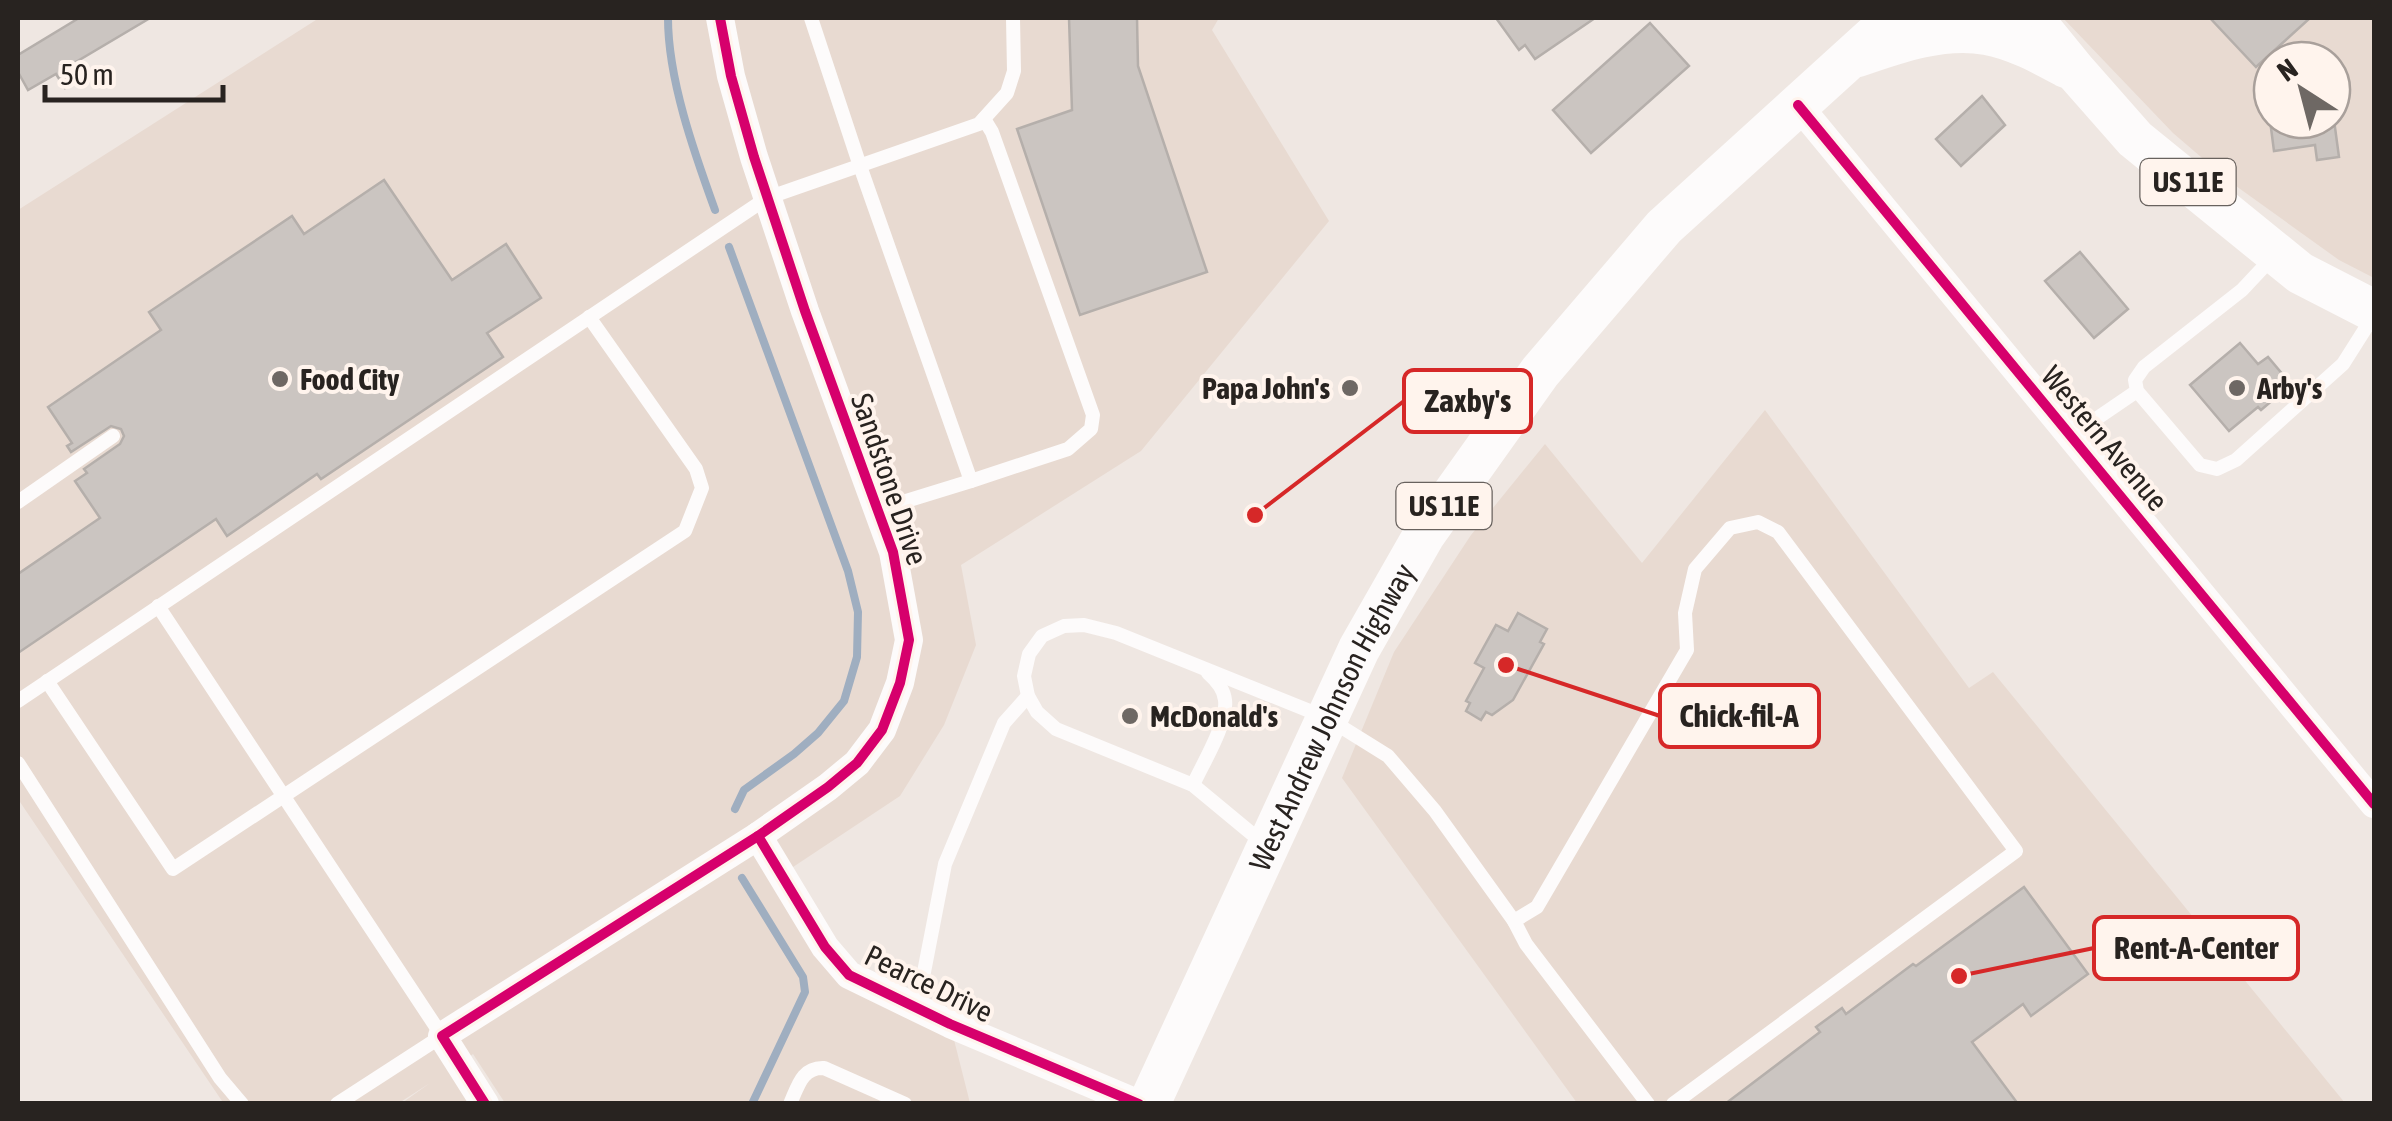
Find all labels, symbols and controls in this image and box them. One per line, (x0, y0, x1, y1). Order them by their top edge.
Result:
scale bar (45, 40, 222, 102)
north arrow (2252, 40, 2352, 140)
text: N (2271, 52, 2303, 88)
text: 50 m (60, 57, 114, 91)
road number: US 11E (2140, 159, 2236, 205)
street label: Western Avenue (2035, 359, 2175, 517)
place label: Food City (300, 362, 400, 396)
marker: Food City (269, 368, 291, 390)
callout: Zaxby's (1404, 370, 1531, 432)
place label: Papa John's (1202, 371, 1330, 405)
place label: Arby's (2256, 371, 2323, 405)
marker: Papa John's (1339, 377, 1361, 399)
marker: Arby's (2226, 377, 2248, 399)
text: Zaxby's (1425, 382, 1511, 419)
street label: Sandstone Drive (845, 389, 935, 569)
road number: US 11E (1396, 483, 1492, 529)
street label: West Andrew Johnson Highway (1242, 557, 1421, 876)
callout: Chick-fil-A (1660, 685, 1819, 747)
text: Chick-fil-A (1679, 697, 1799, 734)
place label: McDonald's (1150, 699, 1278, 733)
marker: McDonald's (1119, 705, 1141, 727)
callout: Rent-A-Center (2094, 917, 2298, 979)
text: Rent-A-Center (2114, 929, 2279, 966)
street label: Pearce Drive (860, 937, 998, 1029)

